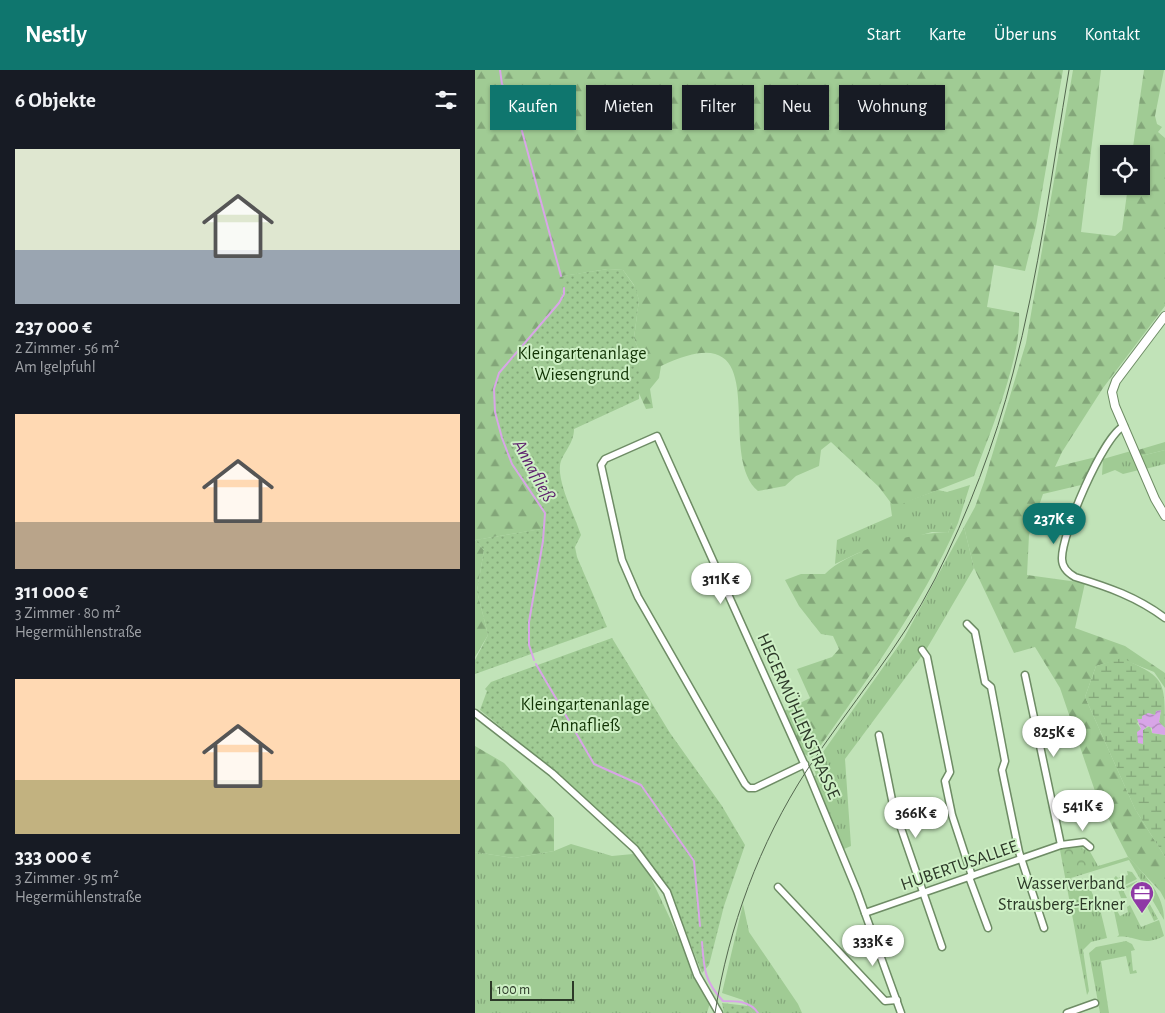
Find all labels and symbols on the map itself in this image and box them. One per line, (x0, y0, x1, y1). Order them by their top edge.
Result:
park label: Kleingartenanlage Wiesengrund (517, 345, 647, 384)
water label: Annafließ (508, 435, 558, 505)
pin: 237K € (1013, 502, 1095, 545)
pin: 311K € (680, 562, 762, 605)
street label: HEGERMÜHLENSTRASSE (753, 630, 845, 802)
park label: Kleingartenanlage Annafließ (520, 696, 650, 735)
pin: 825K € (1013, 716, 1095, 758)
pin: 541K € (1042, 790, 1124, 832)
pin: 366K € (875, 796, 957, 839)
street label: HUBERTUSALLEE (898, 837, 1021, 894)
place label: Wasserverband Strausberg-Erkner (998, 875, 1125, 914)
office icon: Wasserverband Strausberg-Erkner (1129, 880, 1155, 914)
pin: 333K € (832, 924, 914, 967)
scale bar (490, 978, 574, 1001)

